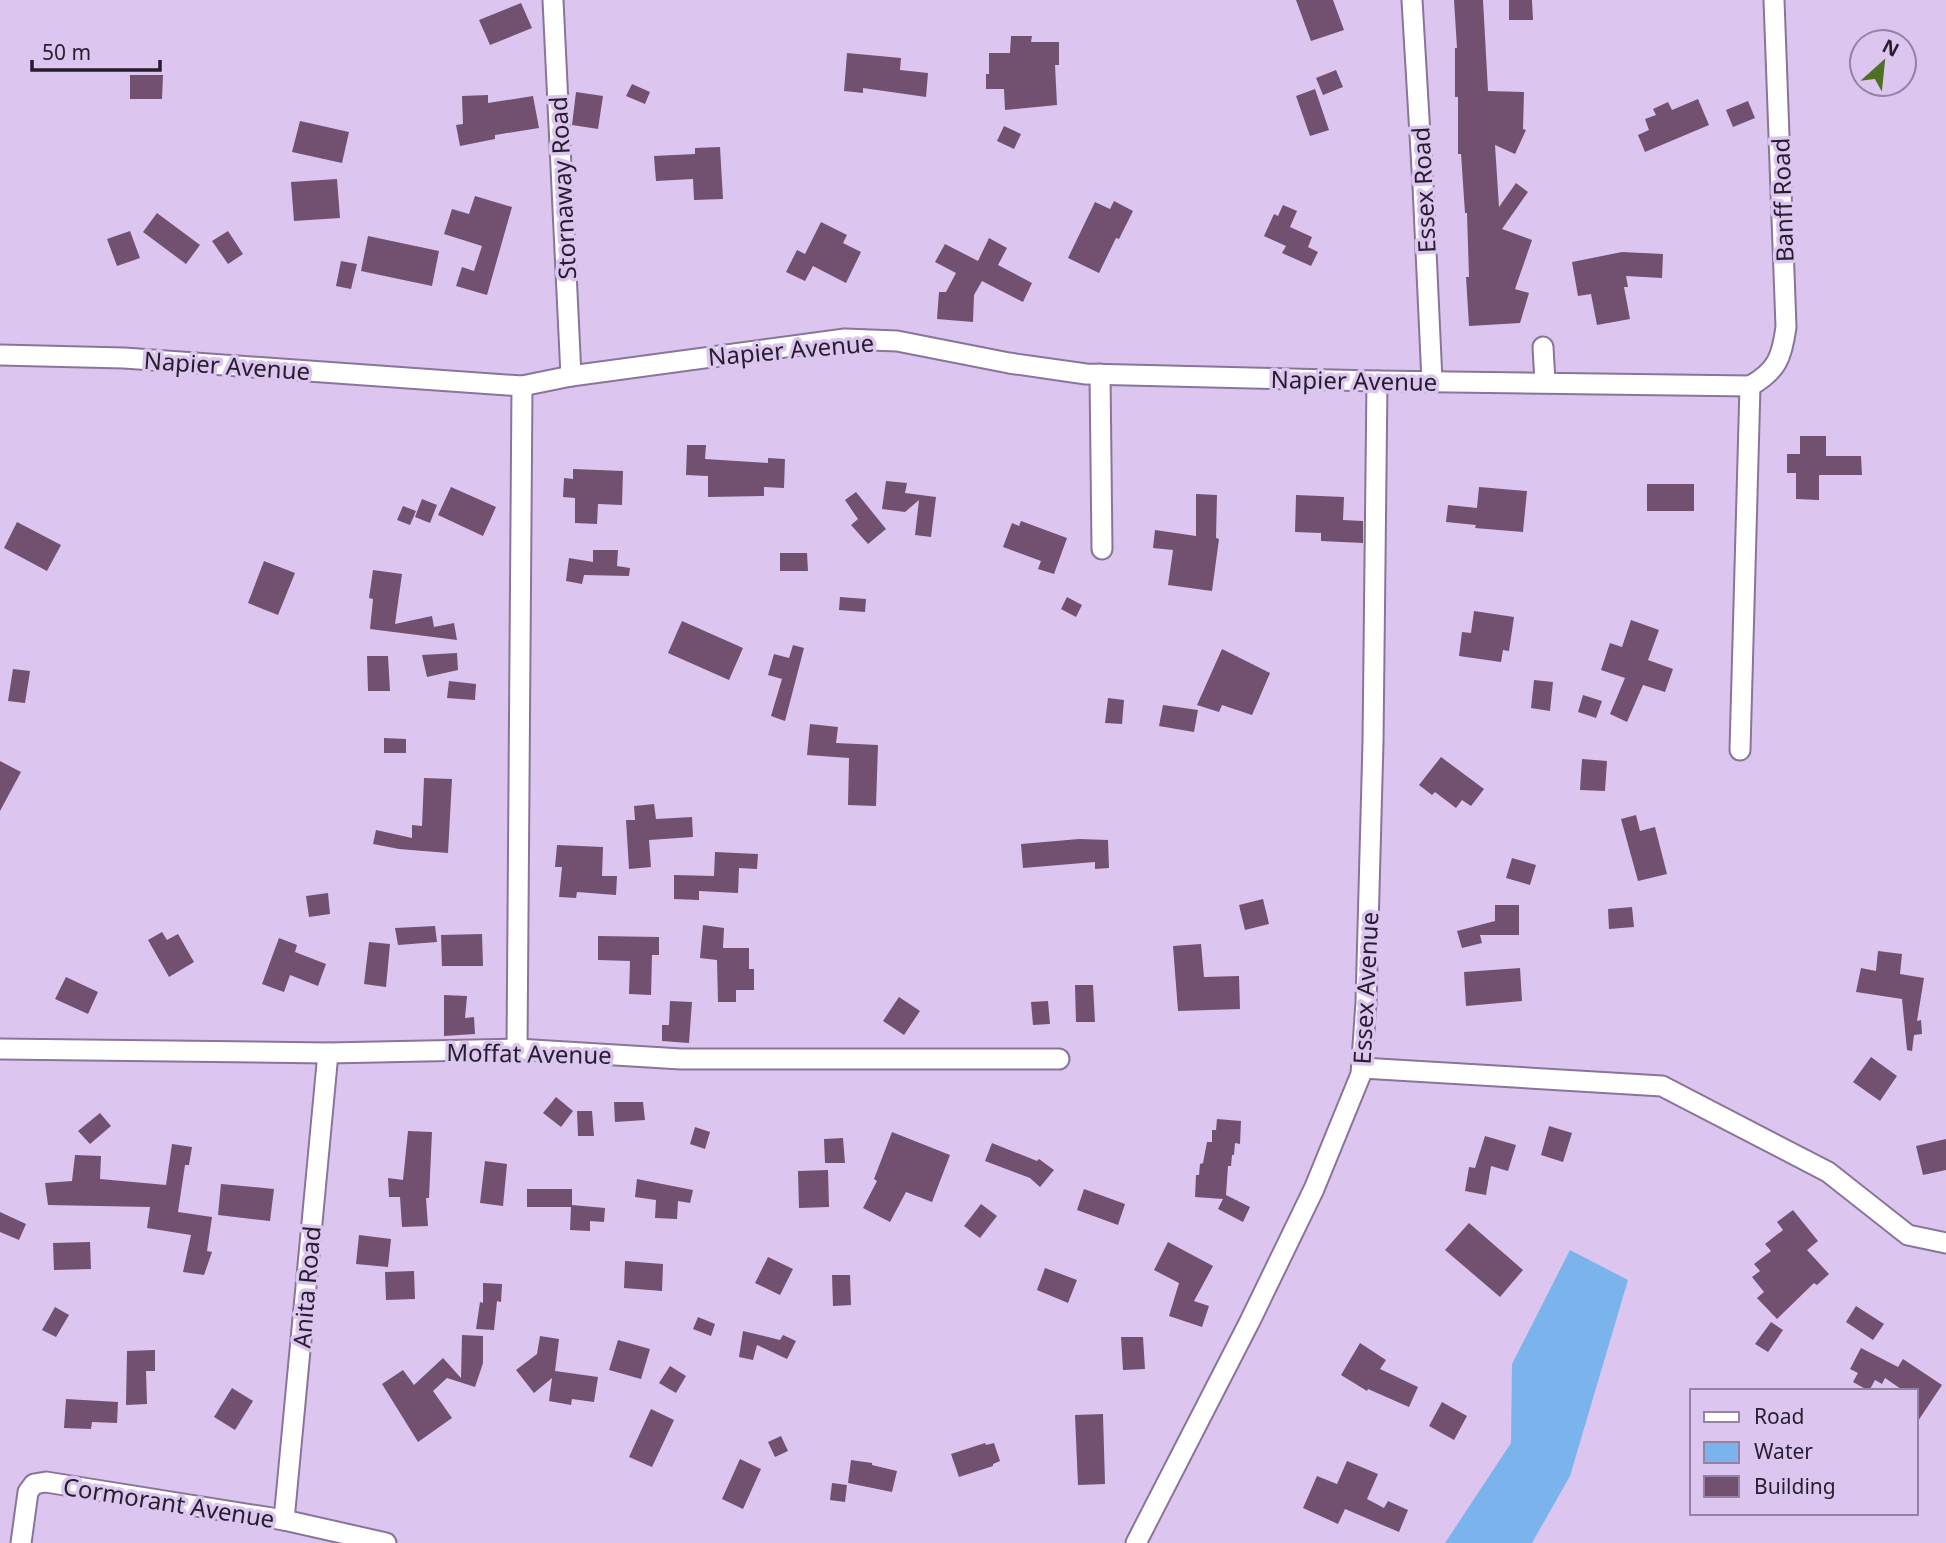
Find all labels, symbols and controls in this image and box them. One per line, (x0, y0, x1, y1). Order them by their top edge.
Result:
scale bar (32, 28, 159, 72)
north arrow (1848, 28, 1918, 98)
text: N (1878, 33, 1904, 63)
text: 50 m (42, 38, 91, 66)
street label: Stornaway Road (541, 96, 583, 280)
street label: Essex Road (1403, 126, 1443, 254)
street label: Banff Road (1763, 137, 1801, 263)
street label: Napier Avenue (707, 325, 875, 373)
street label: Napier Avenue (143, 343, 311, 387)
street label: Napier Avenue (1270, 362, 1438, 398)
street label: Essex Avenue (1345, 911, 1385, 1065)
street label: Moffat Avenue (446, 1035, 612, 1071)
street label: Anita Road (284, 1225, 328, 1349)
legend (1690, 1389, 1918, 1515)
text: Road (1754, 1402, 1804, 1430)
text: Water (1754, 1437, 1813, 1465)
street label: Cormorant Avenue (61, 1469, 277, 1535)
text: Building (1754, 1472, 1836, 1500)

